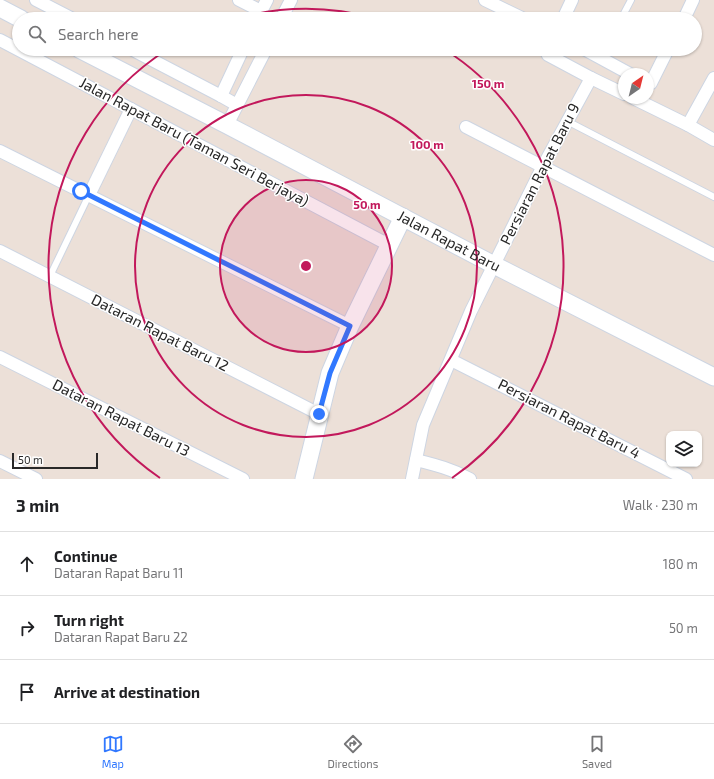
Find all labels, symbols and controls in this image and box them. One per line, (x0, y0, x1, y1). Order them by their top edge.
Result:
search box (12, 12, 702, 56)
icon: search (26, 23, 48, 45)
text: Search here (58, 25, 139, 43)
north arrow (618, 68, 654, 104)
street label: Jalan Rapat Baru (Taman Seri Berjaya) (76, 73, 312, 210)
text: 150 m (472, 76, 504, 90)
street label: Persiaran Rapat Baru 9 (496, 100, 583, 247)
text: 100 m (410, 137, 444, 151)
route start (72, 182, 90, 200)
text: 50 m (353, 197, 381, 211)
street label: Jalan Rapat Baru (395, 206, 504, 275)
centre of rings (299, 259, 313, 273)
street label: Dataran Rapat Baru 12 (89, 290, 232, 375)
street label: Persiaran Rapat Baru 4 (495, 374, 643, 462)
street label: Dataran Rapat Baru 13 (50, 375, 193, 460)
route end (310, 405, 328, 423)
map controls (666, 431, 702, 467)
button: layers (666, 431, 702, 467)
scale bar (12, 451, 98, 470)
text: 50 m (18, 453, 43, 466)
text: 3 min (16, 495, 59, 515)
text: Walk · 230 m (623, 497, 698, 513)
text: Continue (54, 547, 117, 565)
icon: ahead (16, 553, 38, 575)
text: 180 m (663, 556, 698, 572)
text: Dataran Rapat Baru 11 (54, 565, 183, 581)
text: Turn right (54, 611, 124, 629)
icon: right (16, 617, 38, 639)
text: 50 m (669, 620, 698, 636)
text: Dataran Rapat Baru 22 (54, 629, 188, 645)
icon: arrive (16, 681, 38, 703)
text: Arrive at destination (54, 683, 200, 701)
tab: Map (102, 733, 124, 770)
tab: Directions (328, 733, 378, 770)
tab: Saved (582, 733, 612, 770)

